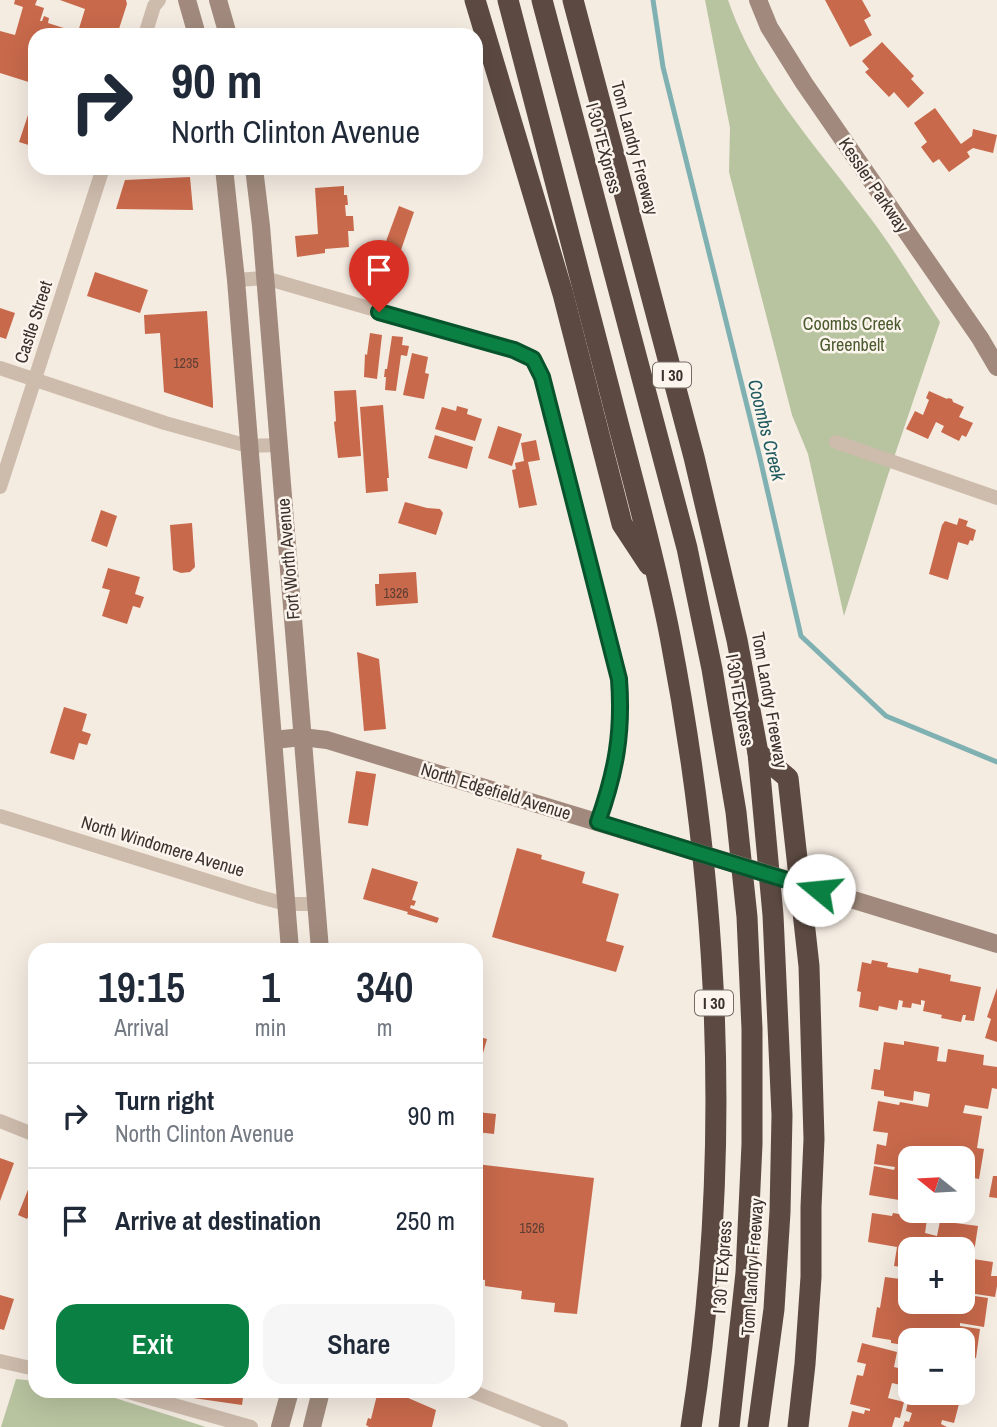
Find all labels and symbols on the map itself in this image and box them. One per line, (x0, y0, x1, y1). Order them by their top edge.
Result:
street label: Tom Landry Freeway (605, 78, 665, 218)
street label: I 30 TEXpress (580, 100, 628, 196)
street label: Kessler Parkway (833, 132, 915, 238)
pin (349, 240, 409, 312)
street label: Castle Street (8, 278, 58, 366)
park label: Coombs Creek Greenbelt (803, 311, 902, 357)
house number: 1235 (173, 354, 199, 372)
road number: I 30 (653, 362, 691, 388)
water label: Coombs Creek (742, 376, 792, 485)
street label: Fort Worth Avenue (270, 497, 306, 621)
house number: 1326 (383, 584, 409, 602)
street label: Tom Landry Freeway (746, 630, 794, 771)
street label: I 30 TEXpress (720, 652, 760, 748)
street label: North Edgefield Avenue (418, 756, 574, 826)
street label: North Windomere Avenue (78, 809, 248, 883)
position arrow (782, 853, 856, 927)
road number: I 30 (695, 990, 733, 1015)
north arrow (898, 1146, 975, 1223)
street label: Tom Landry Freeway (735, 1197, 769, 1337)
house number: 1526 (519, 1219, 545, 1237)
street label: I 30 TEXpress (706, 1220, 738, 1314)

